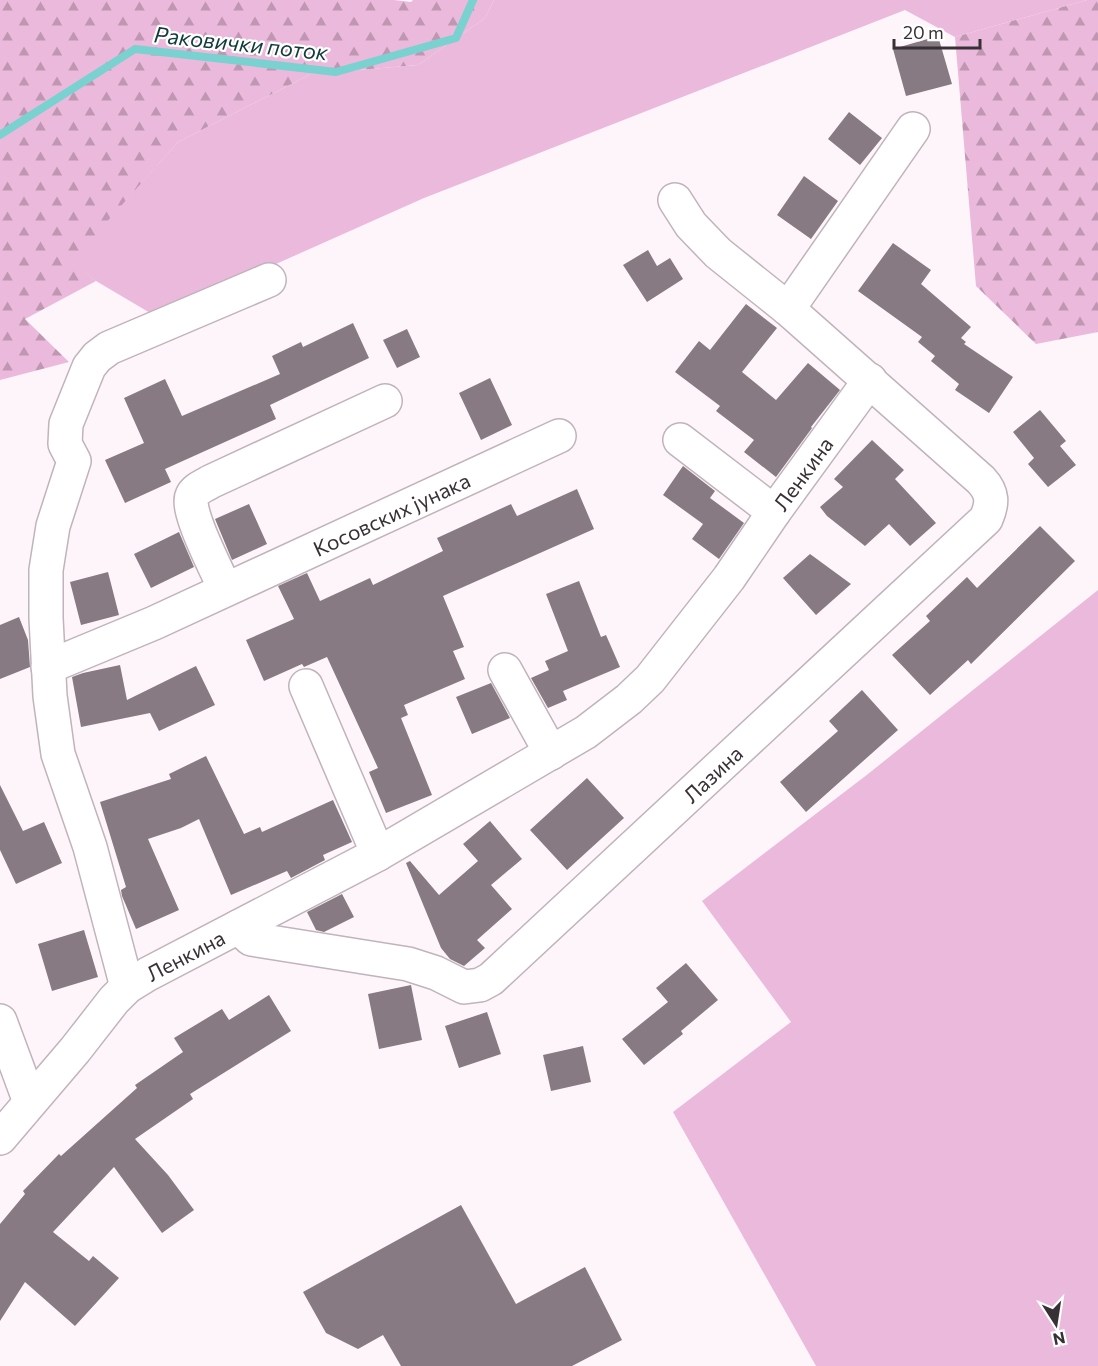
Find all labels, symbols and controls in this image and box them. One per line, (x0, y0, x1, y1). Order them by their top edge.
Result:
scale bar (894, 12, 980, 50)
water label: Раковички поток (153, 20, 330, 66)
text: 20 m (903, 21, 944, 43)
street label: Ленкина (767, 431, 837, 515)
street label: Косовских јунака (309, 466, 474, 561)
street label: Лазина (677, 740, 747, 807)
street label: Ленкина (142, 924, 229, 985)
north arrow (1026, 1294, 1086, 1354)
text: N (1051, 1329, 1067, 1350)

